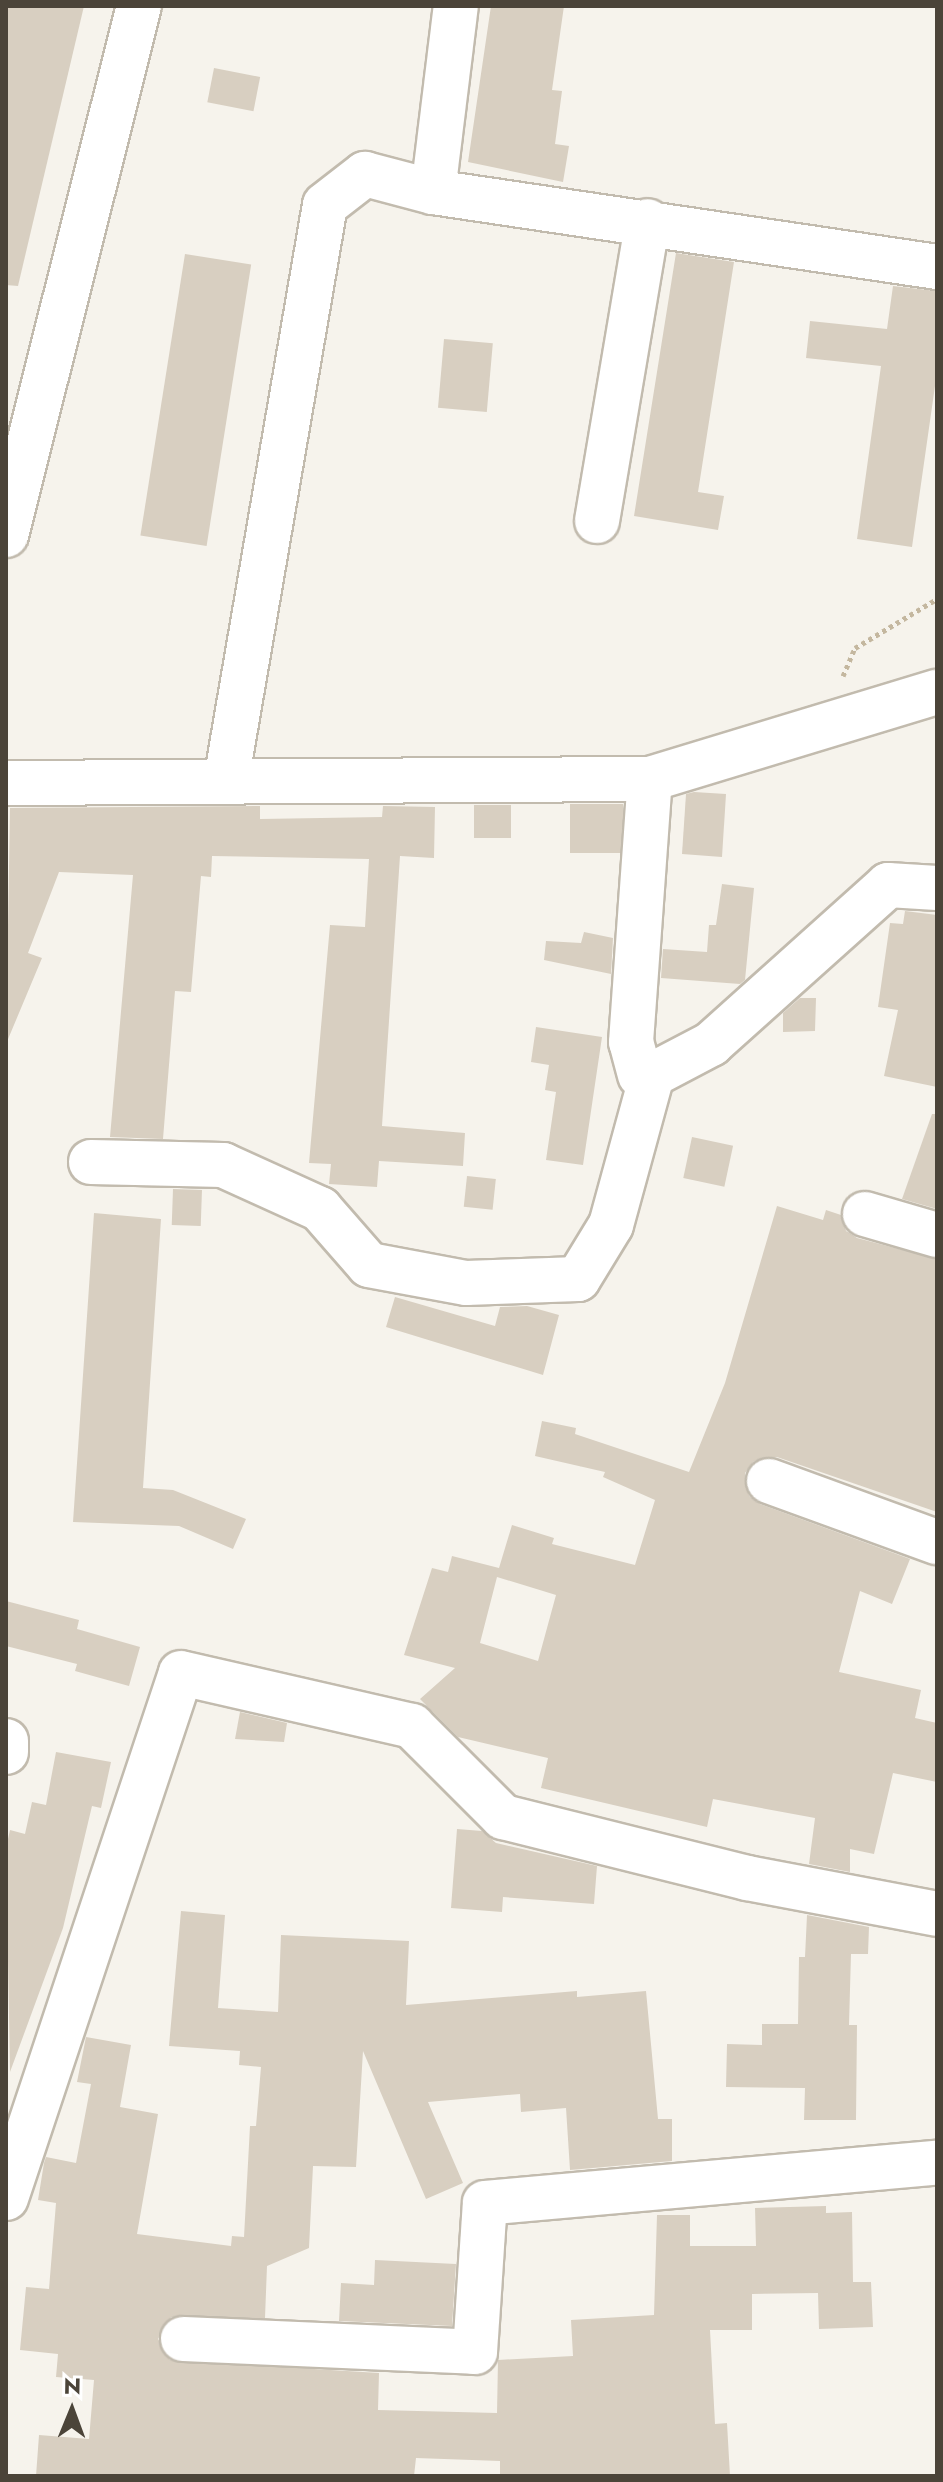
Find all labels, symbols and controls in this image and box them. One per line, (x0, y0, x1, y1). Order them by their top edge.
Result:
north arrow (32, 2370, 112, 2450)
text: N (63, 2370, 81, 2402)

